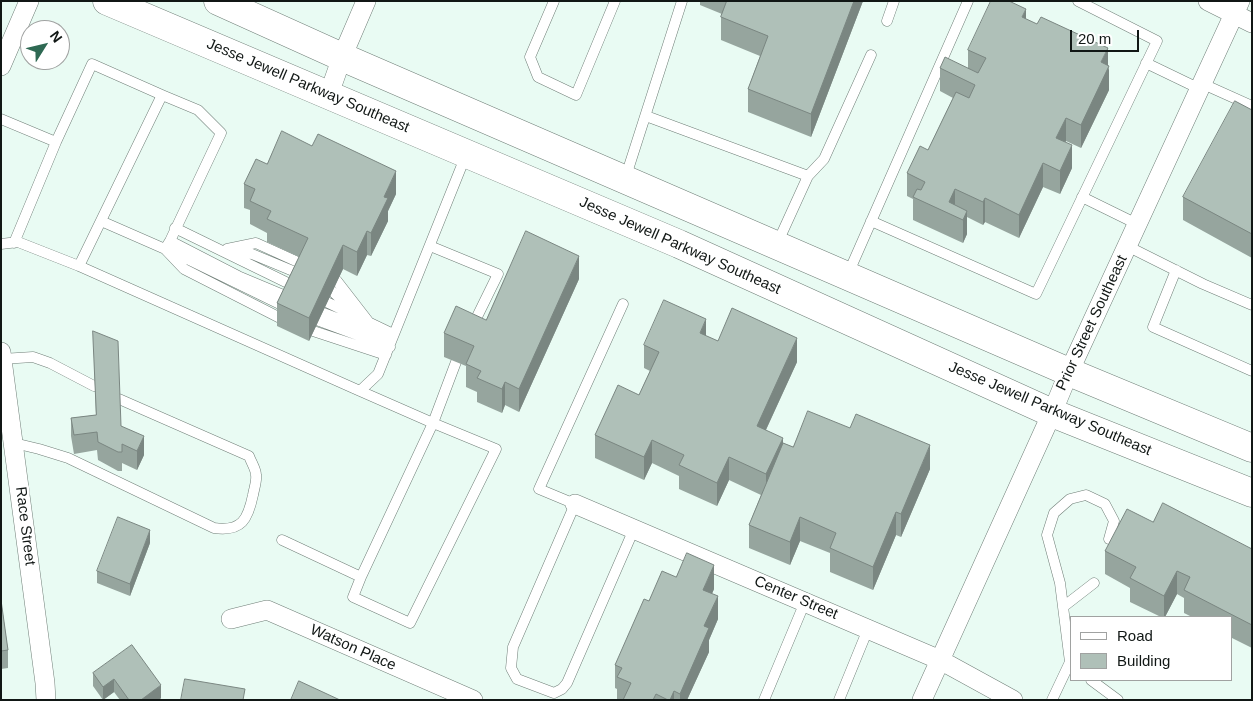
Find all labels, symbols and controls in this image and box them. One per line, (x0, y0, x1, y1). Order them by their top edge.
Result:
north arrow (20, 20, 70, 70)
scale bar (1073, 20, 1142, 52)
text: N (47, 28, 66, 46)
text: 20 m (1078, 30, 1111, 47)
street label: Jesse Jewell Parkway Southeast (204, 35, 412, 137)
street label: Jesse Jewell Parkway Southeast (577, 193, 783, 299)
street label: Prior Street Southeast (1053, 252, 1131, 394)
street label: Jesse Jewell Parkway Southeast (946, 358, 1154, 460)
street label: Race Street (11, 486, 39, 566)
street label: Center Street (751, 572, 841, 624)
legend (1070, 616, 1233, 681)
street label: Watson Place (307, 621, 399, 675)
text: Road (1117, 627, 1153, 644)
text: Building (1117, 652, 1170, 669)

